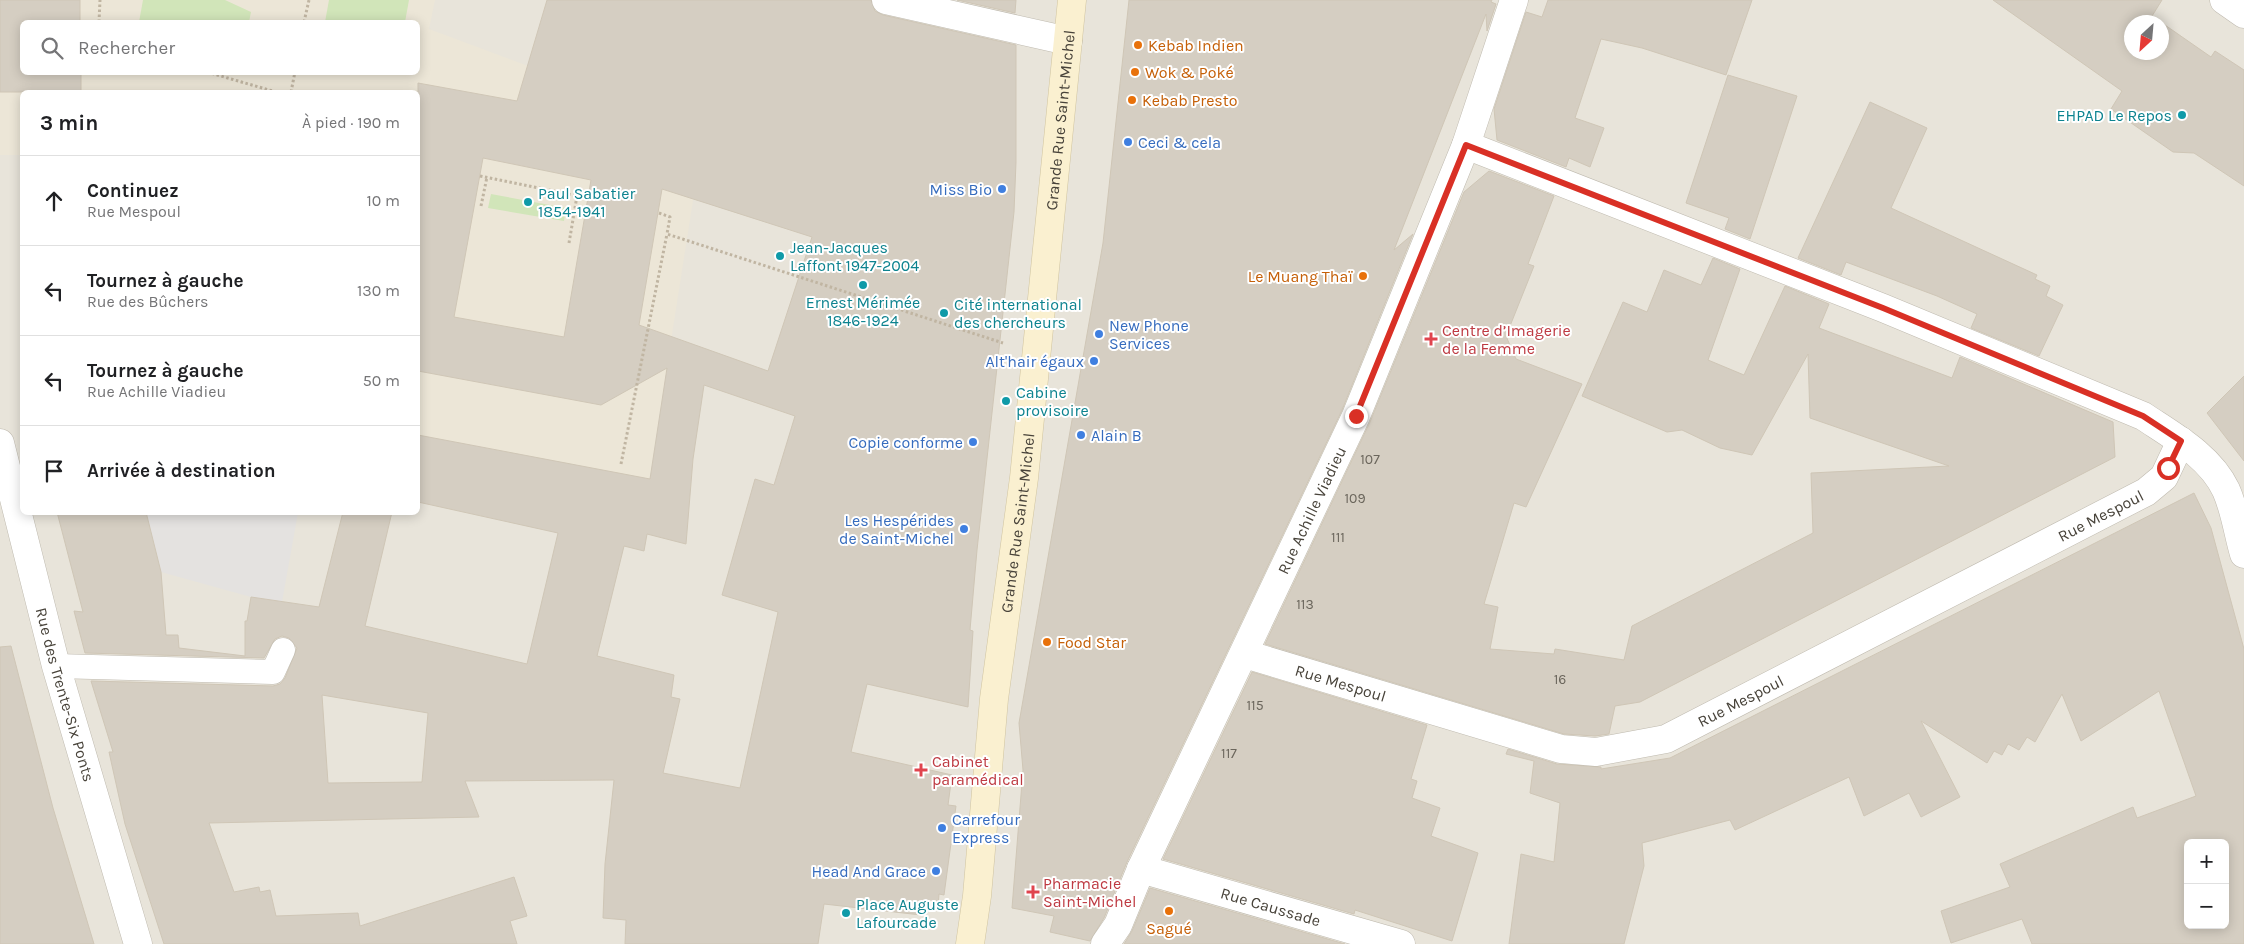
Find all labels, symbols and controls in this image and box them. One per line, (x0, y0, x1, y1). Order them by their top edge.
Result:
north arrow (2124, 15, 2169, 60)
search box (20, 20, 420, 75)
street label: Grande Rue Saint-Michel (1042, 29, 1079, 211)
icon: search (38, 34, 66, 62)
place label: Kebab Indien (1148, 36, 1244, 55)
text: Rechercher (78, 37, 175, 59)
marker: Kebab Indien (1132, 39, 1144, 51)
place label: Wok & Poké (1145, 63, 1234, 82)
marker: Wok & Poké (1129, 66, 1141, 78)
place label: Kebab Presto (1142, 91, 1238, 110)
marker: Kebab Presto (1126, 94, 1138, 106)
place label: EHPAD Le Repos (2057, 106, 2172, 125)
marker: EHPAD Le Repos (2176, 109, 2188, 121)
text: 3 min (40, 111, 98, 135)
text: À pied · 190 m (302, 113, 400, 132)
place label: Ceci & cela (1138, 133, 1221, 152)
marker: Ceci & cela (1122, 136, 1134, 148)
text: Continuez (87, 180, 179, 202)
place label: Miss Bio (930, 180, 992, 199)
marker: Miss Bio (996, 183, 1008, 195)
place label: Paul Sabatier 1854-1941 (538, 184, 635, 221)
icon: ahead (40, 187, 68, 215)
text: 10 m (366, 191, 400, 210)
marker: Paul Sabatier 1854-1941 (522, 196, 534, 208)
text: Rue Mespoul (87, 202, 181, 221)
place label: Jean-Jacques Laffont 1947-2004 (790, 238, 919, 275)
marker: Jean-Jacques Laffont 1947-2004 (774, 250, 786, 262)
place label: Le Muang Thaï (1248, 267, 1353, 286)
text: Tournez à gauche (87, 270, 244, 292)
marker: Le Muang Thaï (1357, 270, 1369, 282)
icon: left (40, 277, 68, 305)
marker: Ernest Mérimée 1846-1924 (857, 279, 869, 291)
text: 130 m (357, 281, 400, 300)
text: Rue des Bûchers (87, 292, 208, 311)
place label: Ernest Mérimée 1846-1924 (806, 293, 920, 330)
place label: Cité international des chercheurs (954, 295, 1082, 332)
marker: Cité international des chercheurs (938, 307, 950, 319)
place label: New Phone Services (1109, 316, 1189, 353)
place label: Centre d’Imagerie de la Femme (1442, 321, 1571, 358)
marker: New Phone Services (1093, 328, 1105, 340)
marker: Centre d’Imagerie de la Femme (1424, 332, 1438, 346)
place label: Alt'hair égaux (985, 352, 1084, 371)
marker: Alt'hair égaux (1088, 355, 1100, 367)
text: Tournez à gauche (87, 360, 244, 382)
icon: left (40, 367, 68, 395)
text: 50 m (363, 371, 400, 390)
text: Rue Achille Viadieu (87, 382, 226, 401)
place label: Cabine provisoire (1016, 383, 1089, 420)
marker: Cabine provisoire (1000, 395, 1012, 407)
route end (1345, 405, 1368, 428)
place label: Alain B (1091, 426, 1142, 445)
marker: Alain B (1075, 429, 1087, 441)
street label: Grande Rue Saint-Michel (997, 432, 1038, 614)
place label: Copie conforme (848, 433, 963, 452)
marker: Copie conforme (967, 436, 979, 448)
street label: Rue Achille Viadieu (1273, 443, 1350, 577)
house number: 107 (1360, 451, 1380, 468)
icon: arrive (40, 457, 68, 485)
route start (2157, 457, 2180, 480)
text: Arrivée à destination (87, 460, 276, 482)
street label: Rue Mespoul (2055, 486, 2147, 546)
house number: 109 (1344, 490, 1366, 507)
place label: Les Hespérides de Saint-Michel (839, 511, 954, 548)
marker: Les Hespérides de Saint-Michel (958, 523, 970, 535)
house number: 111 (1331, 529, 1345, 546)
house number: 113 (1296, 596, 1314, 613)
street label: Rue des Trente-Six Ponts (32, 606, 99, 784)
place label: Food Star (1057, 633, 1126, 652)
marker: Food Star (1041, 636, 1053, 648)
street label: Rue Mespoul (1293, 661, 1388, 706)
house number: 16 (1554, 671, 1566, 688)
street label: Rue Mespoul (1694, 671, 1787, 731)
house number: 115 (1246, 697, 1264, 714)
house number: 117 (1221, 745, 1237, 762)
place label: Cabinet paramédical (932, 752, 1024, 789)
marker: Cabinet paramédical (914, 763, 928, 777)
place label: Carrefour Express (952, 810, 1020, 847)
marker: Carrefour Express (936, 822, 948, 834)
map controls (2184, 839, 2229, 929)
button: + (2184, 839, 2229, 884)
place label: Head And Grace (812, 862, 926, 881)
marker: Head And Grace (930, 865, 942, 877)
place label: Pharmacie Saint-Michel (1043, 874, 1136, 911)
street label: Rue Caussade (1218, 883, 1323, 930)
button: − (2184, 884, 2229, 929)
marker: Pharmacie Saint-Michel (1027, 886, 1039, 898)
place label: Place Auguste Lafourcade (856, 895, 959, 932)
marker: Sagué (1163, 905, 1175, 917)
marker: Place Auguste Lafourcade (840, 907, 852, 919)
place label: Sagué (1146, 919, 1192, 938)

